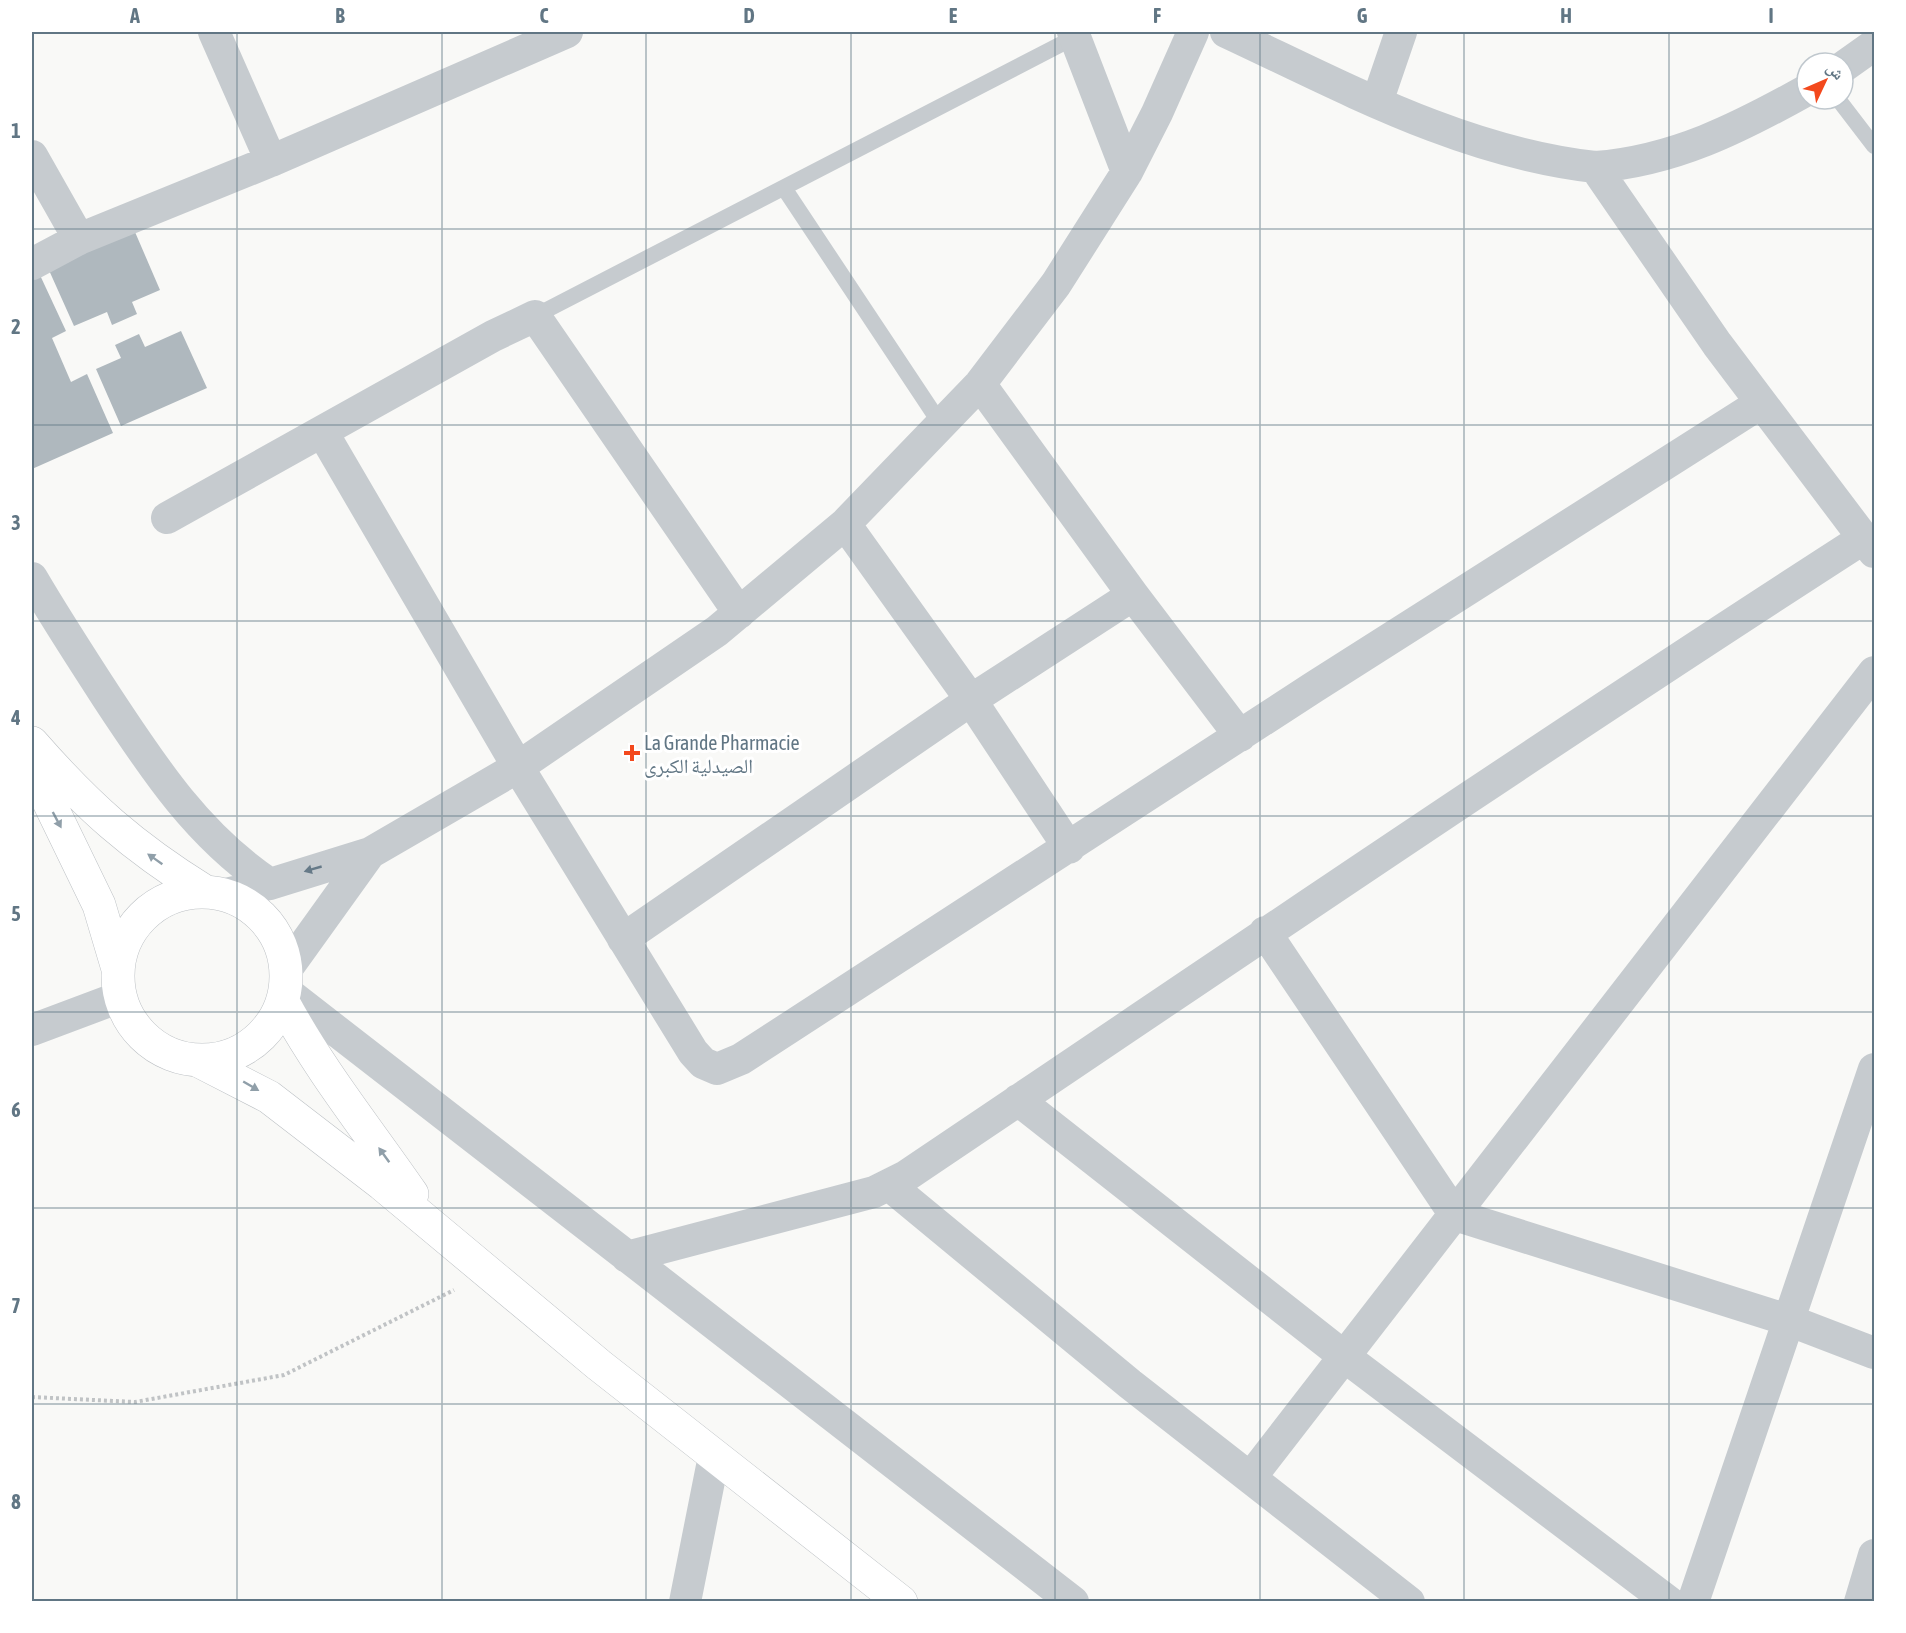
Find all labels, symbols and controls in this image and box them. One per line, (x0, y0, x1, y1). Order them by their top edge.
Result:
text: A (129, 4, 140, 27)
text: B (335, 4, 345, 27)
text: C (540, 4, 549, 27)
text: D (743, 4, 755, 27)
text: E (949, 4, 958, 27)
text: F (1153, 4, 1161, 27)
text: G (1357, 4, 1368, 27)
text: H (1560, 4, 1572, 27)
text: I (1768, 4, 1774, 27)
north arrow (1795, 51, 1855, 111)
text: ش (1823, 58, 1848, 84)
text: 1 (11, 119, 21, 142)
text: 2 (11, 315, 21, 338)
text: 3 (11, 511, 21, 534)
text: 4 (10, 706, 21, 729)
place label: La Grande Pharmacie الصيدلية الكبرى (644, 731, 800, 778)
marker: La Grande Pharmacie الصيدلية الكبرى (625, 746, 639, 760)
one-way arrow (52, 812, 62, 829)
one-way arrow (147, 853, 163, 865)
one-way arrow (304, 865, 322, 874)
text: 5 (11, 902, 21, 925)
one-way arrow (243, 1081, 259, 1092)
text: 6 (11, 1098, 21, 1121)
one-way arrow (379, 1148, 391, 1163)
text: 7 (11, 1294, 21, 1317)
text: 8 (11, 1490, 21, 1513)

